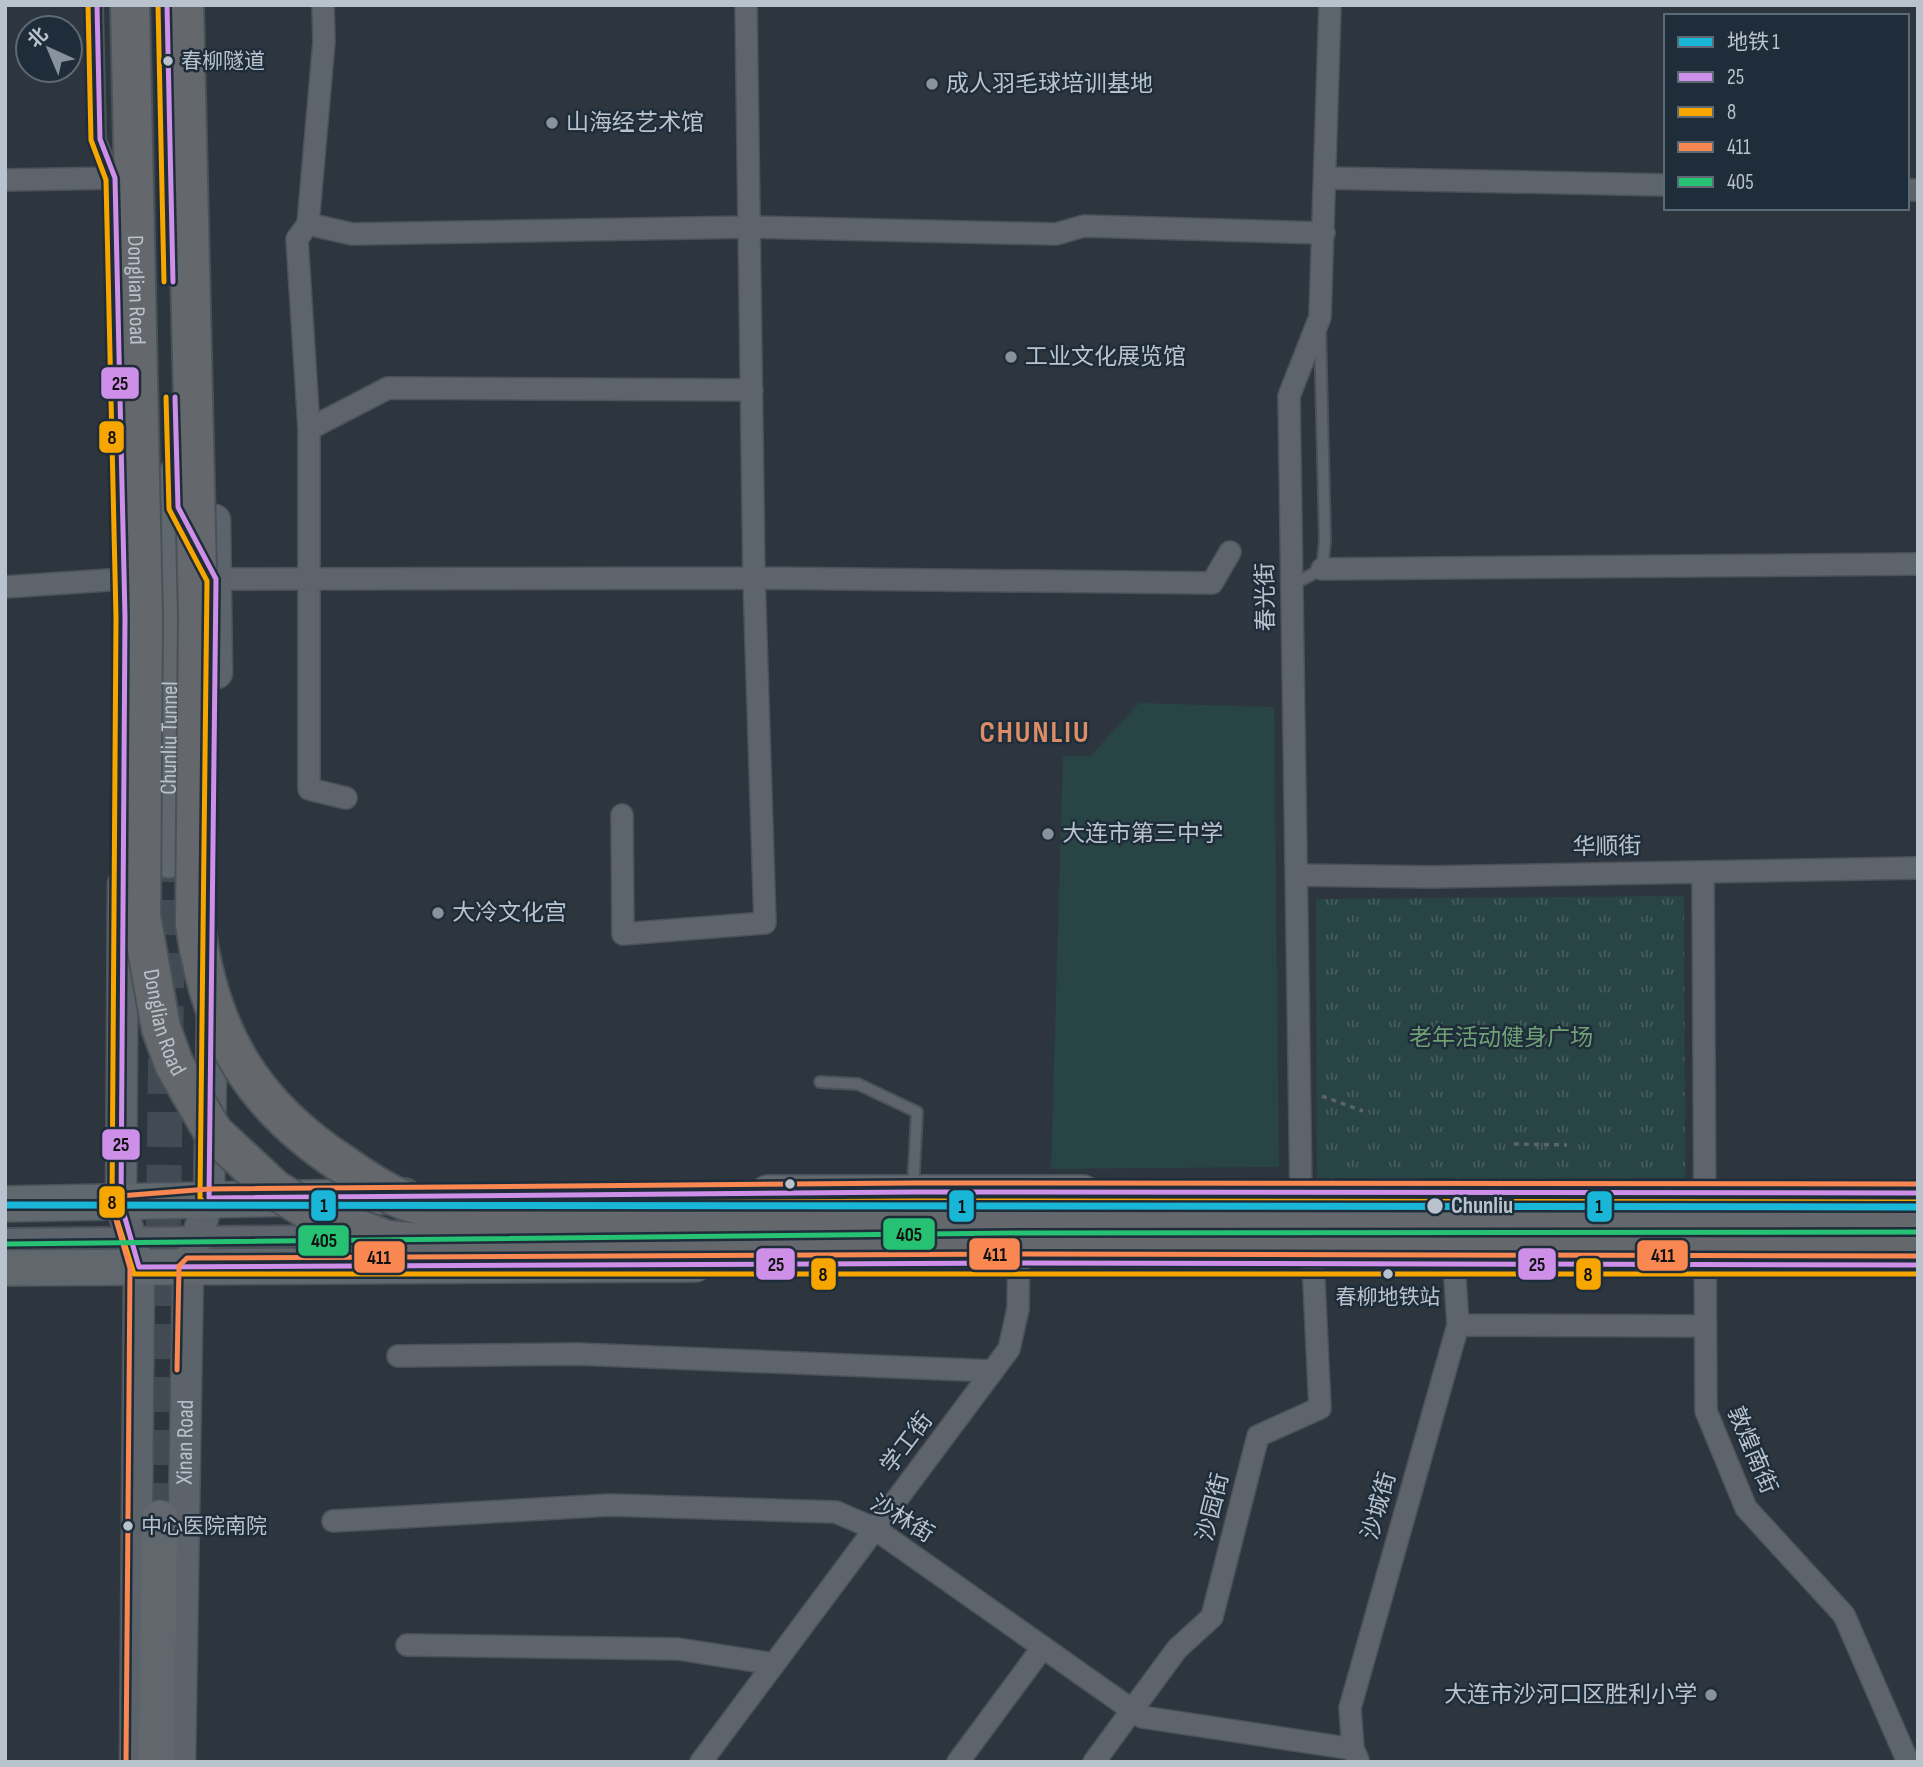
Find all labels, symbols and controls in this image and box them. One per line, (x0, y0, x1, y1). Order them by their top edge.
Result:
north arrow (14, 14, 84, 84)
legend (1664, 14, 1909, 210)
text: 北 (23, 23, 53, 53)
text: 地铁 1 (1727, 30, 1780, 55)
place label: 春柳隧道 (181, 49, 265, 74)
marker: 春柳隧道 (161, 54, 175, 68)
text: 25 (1727, 65, 1744, 90)
place label: 成人羽毛球培训基地 (946, 70, 1153, 98)
marker: 成人羽毛球培训基地 (924, 76, 940, 92)
text: 8 (1727, 100, 1736, 125)
place label: 山海经艺术馆 (566, 109, 704, 137)
marker: 山海经艺术馆 (544, 115, 560, 131)
text: 411 (1727, 135, 1751, 160)
text: 405 (1727, 170, 1754, 195)
street label: Donglian Road (121, 235, 151, 345)
place label: 工业文化展览馆 (1025, 343, 1186, 371)
marker: 工业文化展览馆 (1003, 349, 1019, 365)
line badge: 25 (100, 366, 140, 400)
text: 25 (112, 373, 128, 396)
line badge: 8 (98, 420, 125, 454)
text: 8 (108, 427, 117, 450)
street label: 春光街 (1251, 562, 1281, 632)
street label: Chunliu Tunnel (155, 681, 184, 795)
district label: CHUNLIU (979, 715, 1091, 751)
place label: 大连市第三中学 (1062, 820, 1223, 848)
marker: 大连市第三中学 (1040, 826, 1056, 842)
street label: 华顺街 (1572, 832, 1642, 862)
place label: 大冷文化宫 (452, 899, 567, 927)
marker: 大冷文化宫 (430, 905, 446, 921)
street label: Donglian Road (137, 967, 192, 1081)
park label: 老年活动健身广场 (1409, 1024, 1593, 1052)
line badge: 25 (101, 1128, 141, 1161)
text: 25 (113, 1134, 129, 1157)
unlabelled marker (783, 1177, 797, 1191)
line badge: 8 (98, 1185, 126, 1219)
line badge: 1 (310, 1189, 337, 1222)
line badge: 1 (948, 1189, 975, 1223)
line badge: 1 (1586, 1190, 1613, 1223)
text: 8 (108, 1192, 117, 1215)
place label: Chunliu (1451, 1192, 1513, 1220)
text: 1 (320, 1195, 328, 1218)
text: 1 (958, 1196, 966, 1219)
marker: Chunliu (1425, 1196, 1445, 1216)
text: 1 (1595, 1196, 1603, 1219)
line badge: 405 (882, 1217, 936, 1251)
line badge: 405 (297, 1224, 350, 1257)
text: 405 (896, 1224, 922, 1247)
text: 405 (311, 1230, 337, 1253)
line badge: 411 (968, 1237, 1021, 1271)
line badge: 411 (1636, 1239, 1689, 1272)
line badge: 411 (353, 1240, 406, 1274)
text: 411 (983, 1244, 1007, 1267)
text: 411 (1651, 1245, 1675, 1268)
text: 411 (367, 1247, 391, 1270)
line badge: 25 (755, 1247, 796, 1281)
line badge: 25 (1517, 1247, 1557, 1281)
text: 25 (768, 1254, 784, 1277)
text: 25 (1529, 1254, 1545, 1277)
line badge: 8 (810, 1257, 837, 1291)
line badge: 8 (1575, 1257, 1602, 1291)
text: 8 (819, 1264, 828, 1287)
text: 8 (1584, 1264, 1593, 1287)
marker: 春柳地铁站 (1381, 1267, 1395, 1281)
place label: 春柳地铁站 (1336, 1285, 1441, 1310)
street label: Xinan Road (170, 1400, 200, 1486)
street label: 敦煌南街 (1721, 1402, 1783, 1498)
street label: 学工街 (875, 1407, 939, 1479)
street label: 沙城街 (1356, 1469, 1402, 1543)
street label: 沙园街 (1191, 1470, 1235, 1544)
street label: 沙林街 (865, 1489, 939, 1549)
place label: 中心医院南院 (141, 1514, 267, 1539)
marker: 中心医院南院 (121, 1519, 135, 1533)
place label: 大连市沙河口区胜利小学 (1444, 1681, 1697, 1709)
marker: 大连市沙河口区胜利小学 (1703, 1687, 1719, 1703)

